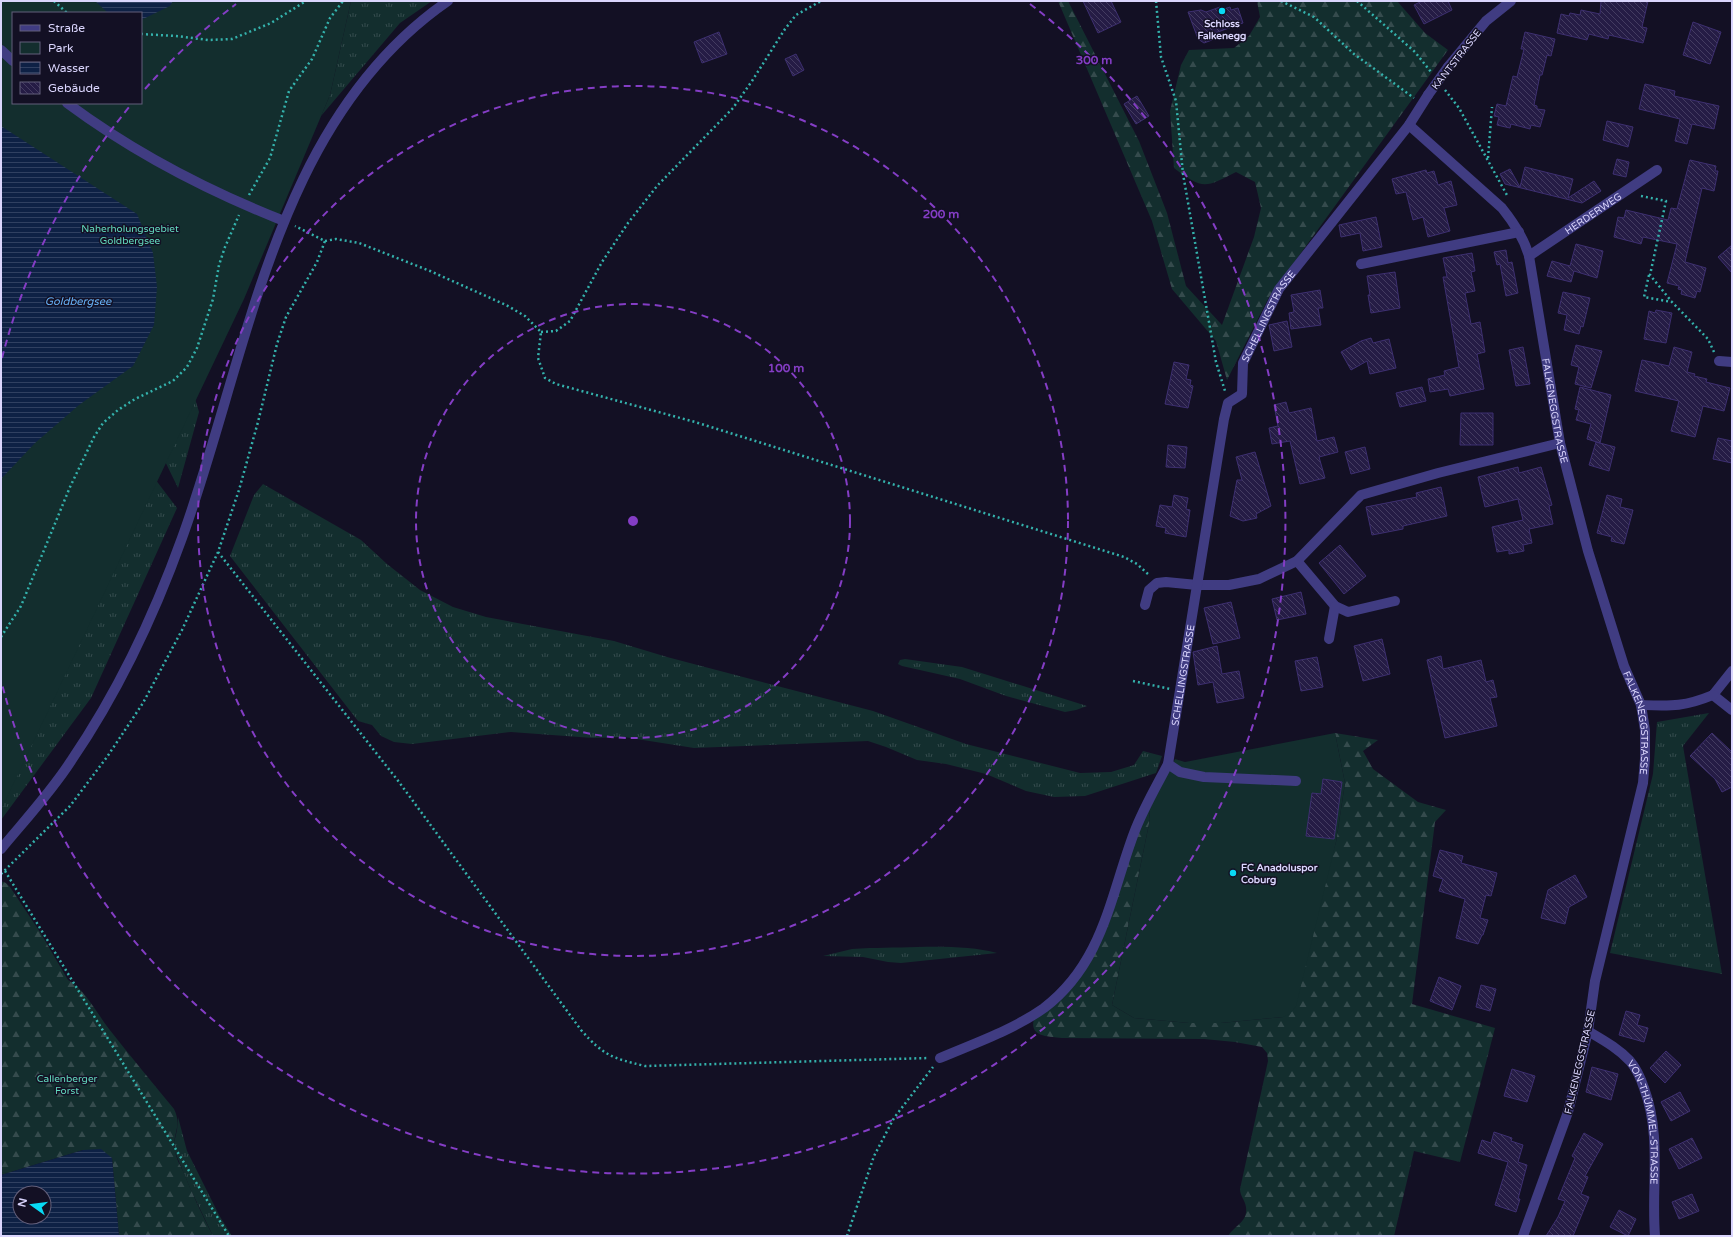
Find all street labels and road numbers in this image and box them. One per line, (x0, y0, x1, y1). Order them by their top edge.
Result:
street label: KANTSTRASSE (1430, 27, 1484, 92)
street label: HERDERWEG (1563, 190, 1624, 237)
street label: SCHELLINGSTRASSE (1239, 268, 1298, 364)
street label: FALKENEGGSTRASSE (1539, 357, 1570, 465)
street label: SCHELLINGSTRASSE (1169, 624, 1198, 727)
street label: FALKENEGGSTRASSE (1620, 669, 1650, 775)
street label: FALKENEGGSTRASSE (1562, 1009, 1598, 1115)
street label: VON-THÜMMEL-STRASSE (1624, 1058, 1660, 1185)

